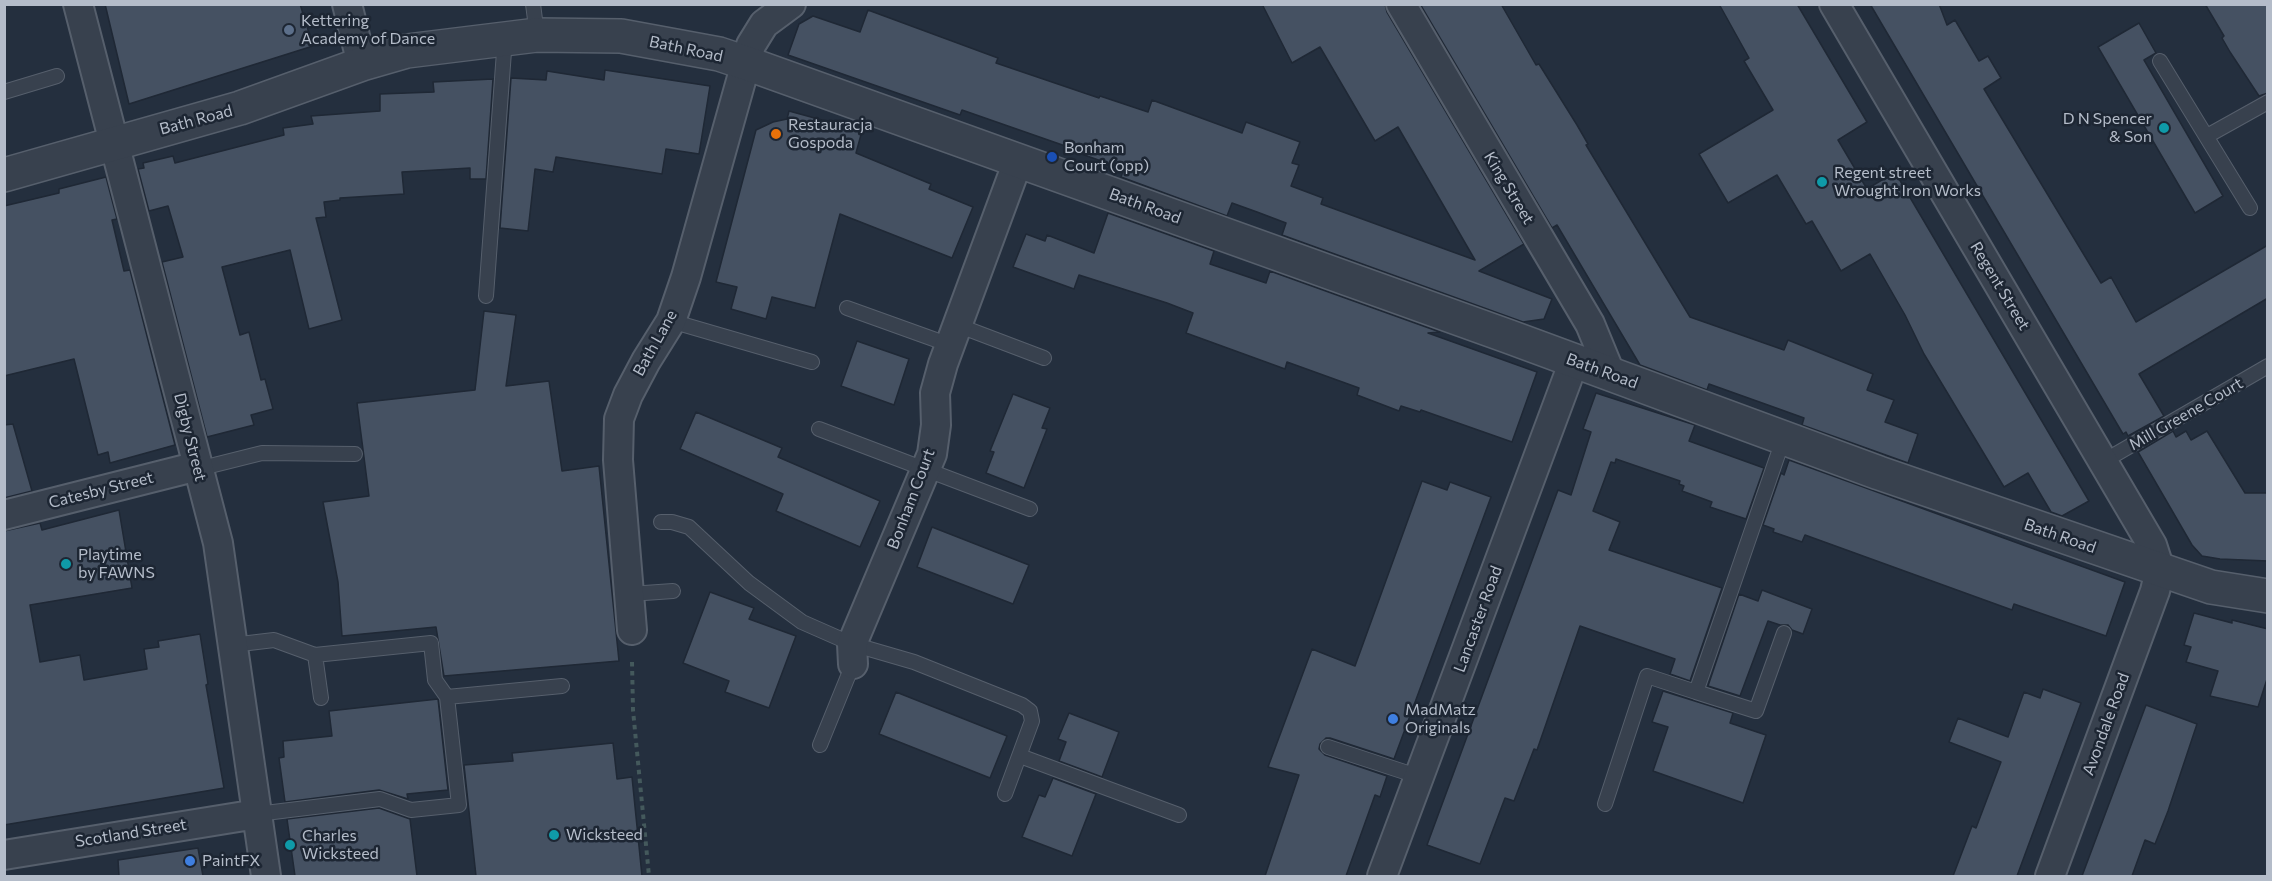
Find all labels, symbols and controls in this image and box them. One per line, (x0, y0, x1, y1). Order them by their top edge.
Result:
place label: Kettering Academy of Dance (301, 11, 435, 49)
marker: Kettering Academy of Dance (282, 23, 296, 37)
street label: Bath Road (647, 32, 725, 66)
street label: Bath Road (157, 101, 235, 139)
place label: D N Spencer & Son (2063, 109, 2152, 147)
place label: Restauracja Gospoda (788, 115, 873, 153)
marker: D N Spencer & Son (2157, 121, 2171, 135)
marker: Restauracja Gospoda (769, 127, 783, 141)
place label: Bonham Court (opp) (1064, 138, 1149, 176)
street label: King Street (1480, 148, 1538, 228)
marker: Bonham Court (opp) (1045, 150, 1059, 164)
place label: Regent street Wrought Iron Works (1834, 163, 1981, 201)
marker: Regent street Wrought Iron Works (1815, 175, 1829, 189)
street label: Bath Road (1107, 184, 1183, 228)
street label: Regent Street (1966, 238, 2034, 334)
street label: Bath Lane (629, 307, 681, 379)
street label: Bath Road (1564, 349, 1640, 393)
street label: Mill Greene Court (2126, 374, 2246, 454)
street label: Digby Street (170, 391, 210, 483)
street label: Bonham Court (883, 446, 939, 552)
street label: Catesby Street (47, 468, 155, 512)
street label: Bath Road (2021, 515, 2099, 557)
place label: Playtime by FAWNS (78, 545, 155, 583)
marker: Playtime by FAWNS (59, 557, 73, 571)
street label: Lancaster Road (1450, 563, 1506, 675)
street label: Avondale Road (2079, 670, 2133, 778)
place label: MadMatz Originals (1405, 700, 1476, 738)
marker: MadMatz Originals (1386, 712, 1400, 726)
street label: Scotland Street (74, 815, 188, 851)
place label: Wicksteed (566, 825, 643, 845)
place label: Charles Wicksteed (302, 826, 379, 864)
marker: Wicksteed (547, 828, 561, 842)
marker: Charles Wicksteed (283, 838, 297, 852)
place label: PaintFX (202, 851, 260, 871)
marker: PaintFX (183, 854, 197, 868)

